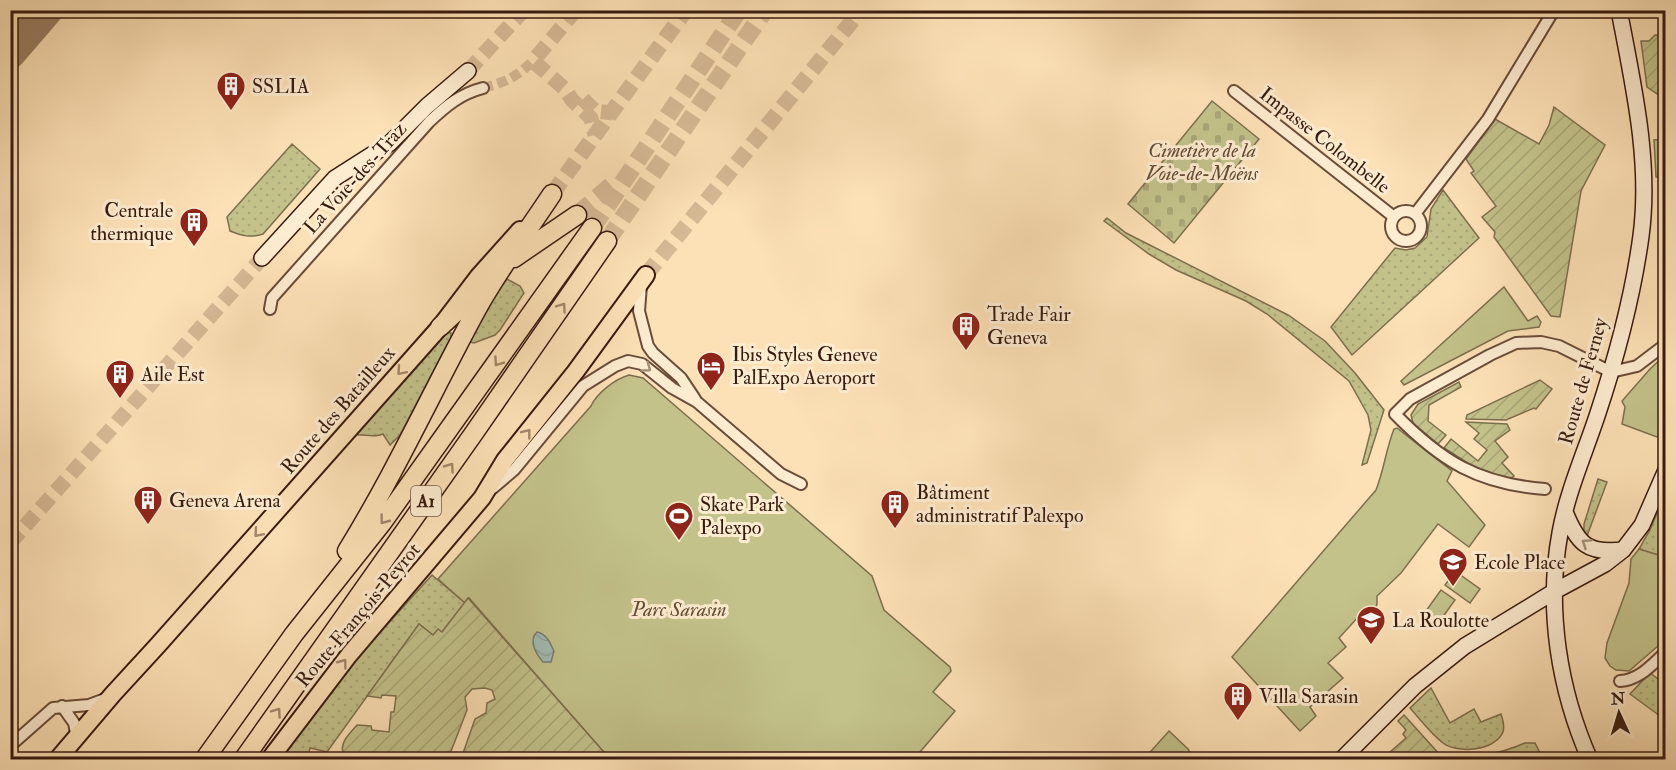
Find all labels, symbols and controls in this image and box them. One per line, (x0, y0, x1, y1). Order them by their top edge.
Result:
building icon: SSLIA (215, 70, 247, 112)
place label: SSLIA (252, 74, 310, 99)
street label: Impasse Colombelle (1254, 81, 1395, 200)
street label: La Voie-des-Traz (298, 116, 412, 239)
park label: Cimetière de la Voie-de-Moëns (1146, 138, 1259, 186)
place label: Centrale thermique (90, 198, 173, 246)
building icon: Centrale thermique (178, 206, 210, 248)
place label: Trade Fair Geneva (987, 302, 1071, 350)
one-way arrow (555, 303, 566, 314)
building icon: Trade Fair Geneva (950, 310, 982, 352)
street label: Route de Ferney (1553, 314, 1613, 447)
street label: Route des Batailleux (276, 341, 400, 479)
place label: Ibis Styles Geneve PalExpo Aeroport (732, 342, 878, 391)
hotel icon: Ibis Styles Geneve PalExpo Aeroport (695, 350, 727, 392)
one-way arrow (494, 355, 505, 366)
building icon: Aile Est (104, 358, 136, 400)
one-way arrow (641, 361, 652, 372)
place label: Aile Est (140, 362, 205, 387)
one-way arrow (397, 364, 408, 375)
one-way arrow (519, 428, 530, 439)
one-way arrow (443, 463, 454, 474)
place label: Bâtiment administratif Palexpo (916, 480, 1084, 529)
building icon: Geneva Arena (132, 484, 164, 526)
road number: A1 (411, 486, 441, 516)
place label: Geneva Arena (169, 488, 282, 513)
building icon: Bâtiment administratif Palexpo (879, 488, 911, 530)
place label: Skate Park Palexpo (700, 492, 785, 541)
sports icon: Skate Park Palexpo (663, 500, 695, 542)
one-way arrow (380, 513, 391, 524)
one-way arrow (254, 526, 265, 537)
street label: Route François-Peyrot (290, 537, 426, 692)
one-way arrow (1581, 540, 1592, 551)
school or university icon: Ecole Place (1437, 546, 1469, 588)
place label: Ecole Place (1474, 550, 1565, 575)
park label: Parc Sarasin (630, 597, 727, 622)
school or university icon: La Roulotte (1355, 604, 1387, 646)
place label: La Roulotte (1392, 608, 1489, 633)
one-way arrow (336, 659, 347, 670)
building icon: Villa Sarasin (1222, 680, 1254, 722)
north arrow (1589, 683, 1649, 743)
place label: Villa Sarasin (1259, 684, 1359, 709)
text: N (1609, 689, 1627, 710)
one-way arrow (269, 707, 280, 718)

